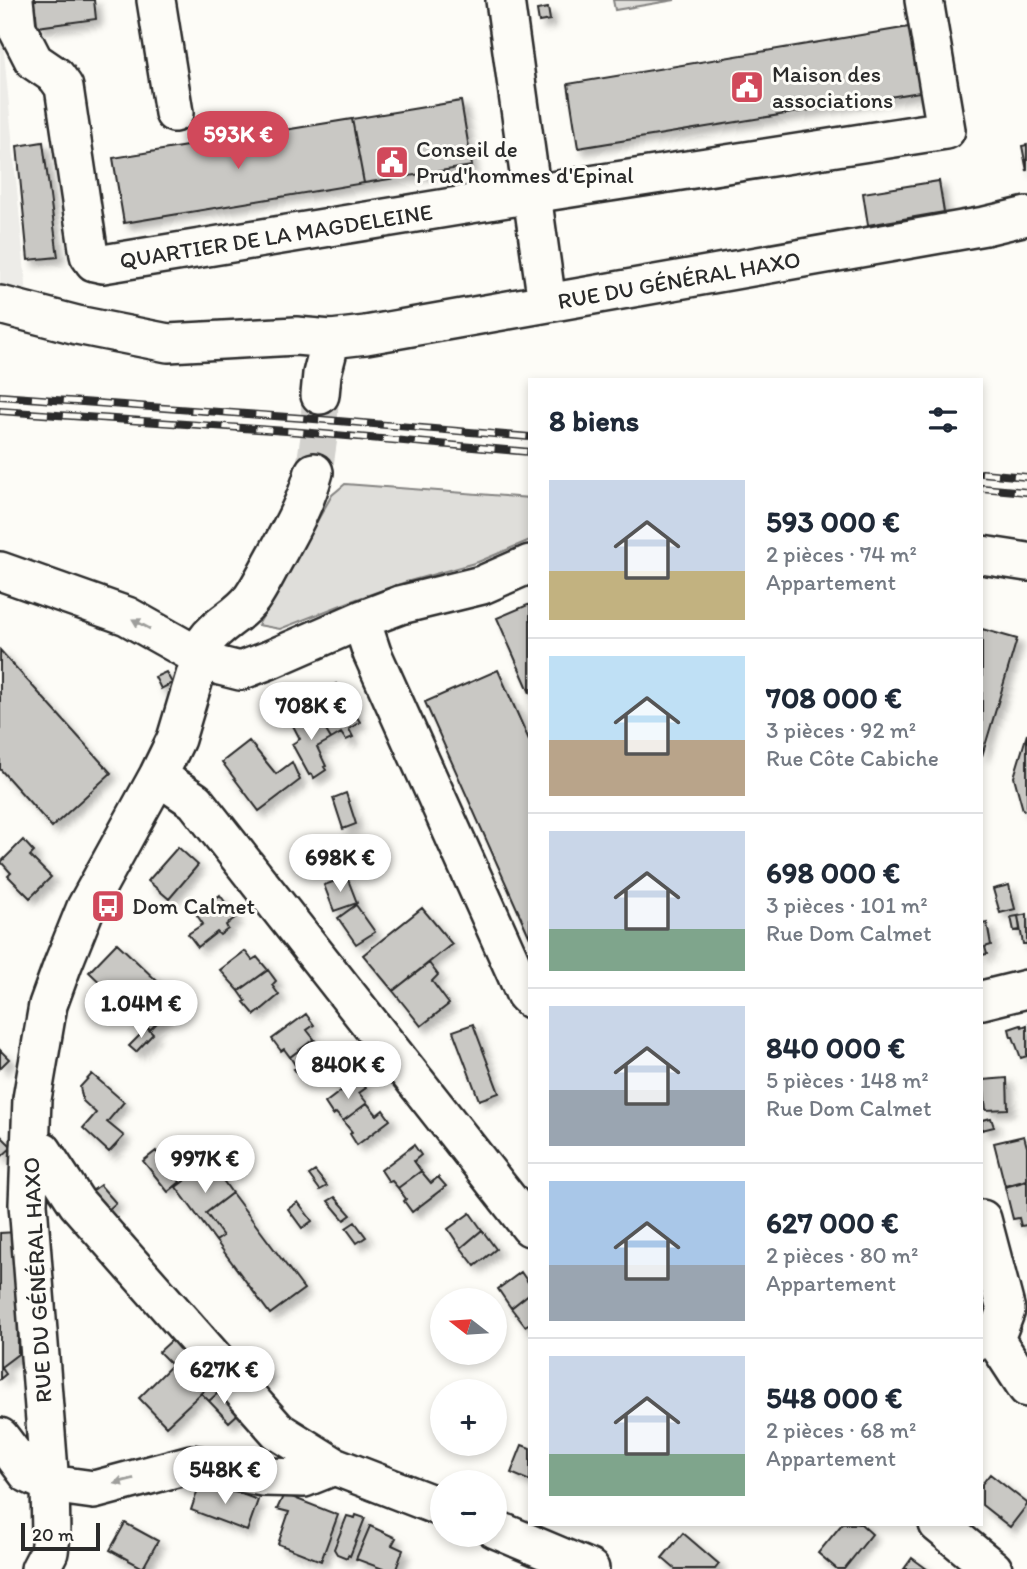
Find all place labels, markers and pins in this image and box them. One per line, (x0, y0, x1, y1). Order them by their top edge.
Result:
place label: Maison des associations (772, 60, 893, 114)
public building icon: Maison des associations (728, 68, 766, 106)
pin: 593K € (181, 111, 295, 171)
place label: Conseil de Prud'hommes d'Epinal (416, 135, 634, 189)
public building icon: Conseil de Prud'hommes d'Epinal (373, 143, 411, 181)
pin: 708K € (254, 682, 368, 742)
pin: 698K € (283, 834, 397, 894)
bus stop icon: Dom Calmet (89, 887, 127, 925)
place label: Dom Calmet (132, 892, 255, 920)
pin: 1.04M € (76, 981, 206, 1040)
pin: 840K € (291, 1042, 405, 1101)
pin: 997K € (148, 1136, 262, 1195)
pin: 627K € (167, 1346, 281, 1406)
pin: 548K € (168, 1446, 282, 1506)

